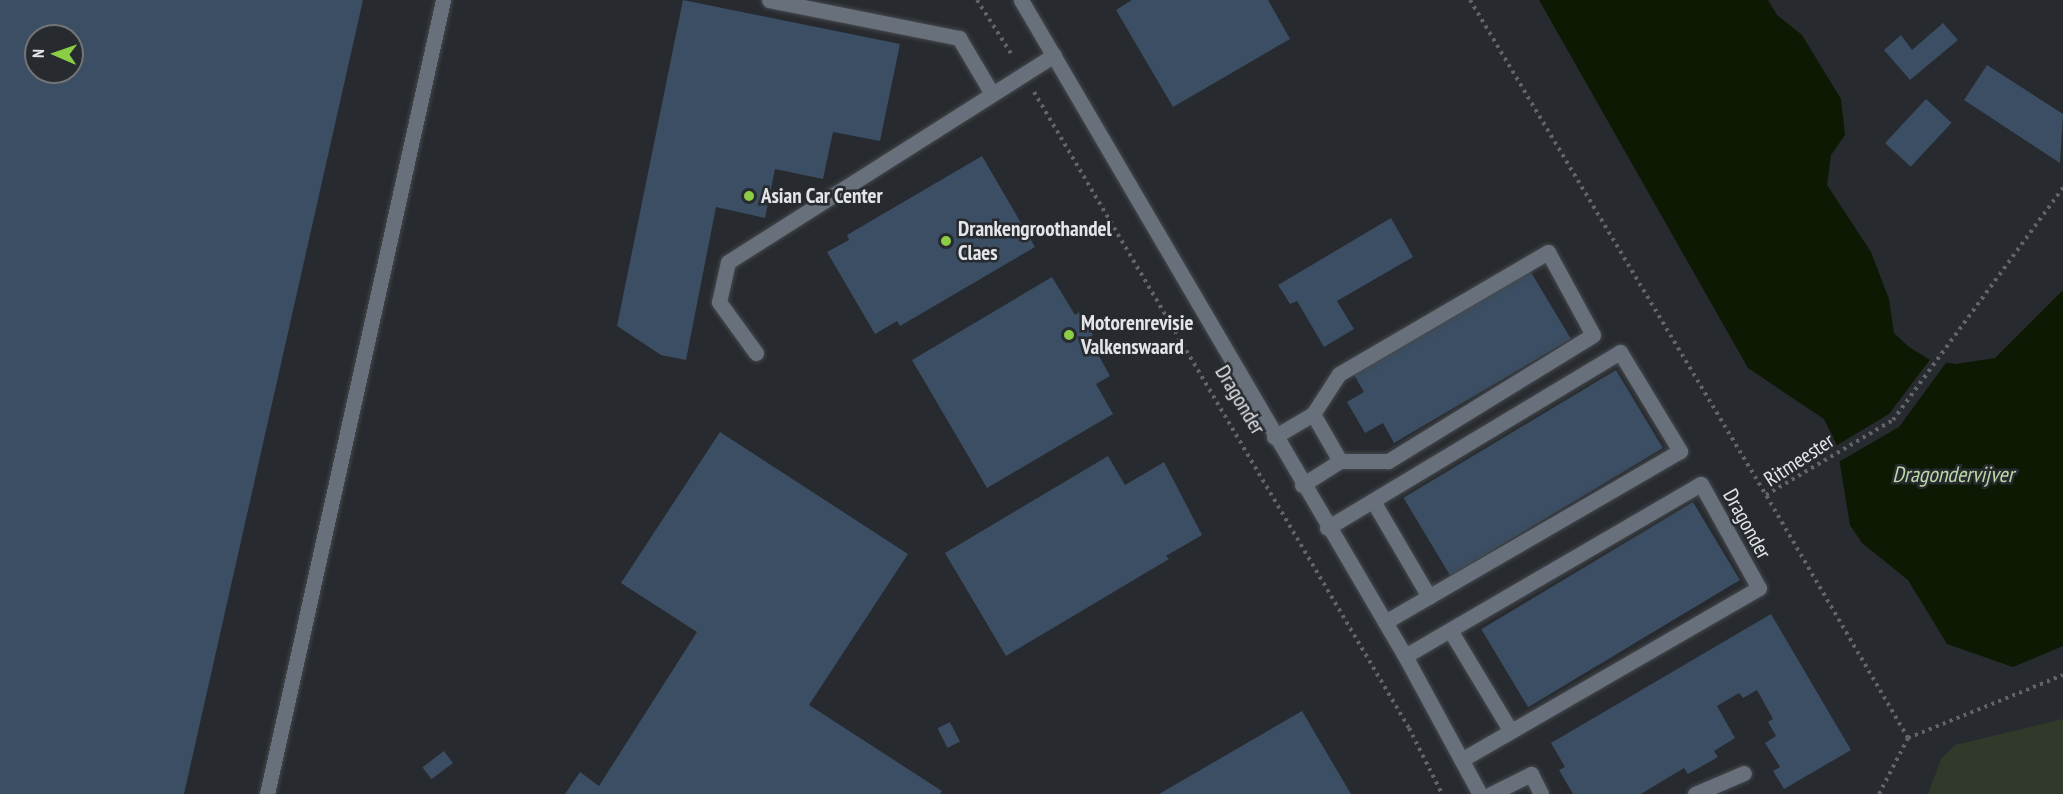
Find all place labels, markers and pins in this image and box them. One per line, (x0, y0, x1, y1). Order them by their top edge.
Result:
place label: Asian Car Center (761, 183, 883, 209)
marker: Asian Car Center (742, 189, 756, 203)
place label: Drankengroothandel Claes (958, 216, 1112, 266)
marker: Drankengroothandel Claes (939, 234, 953, 248)
place label: Motorenrevisie Valkenswaard (1081, 310, 1193, 360)
marker: Motorenrevisie Valkenswaard (1062, 328, 1076, 342)

